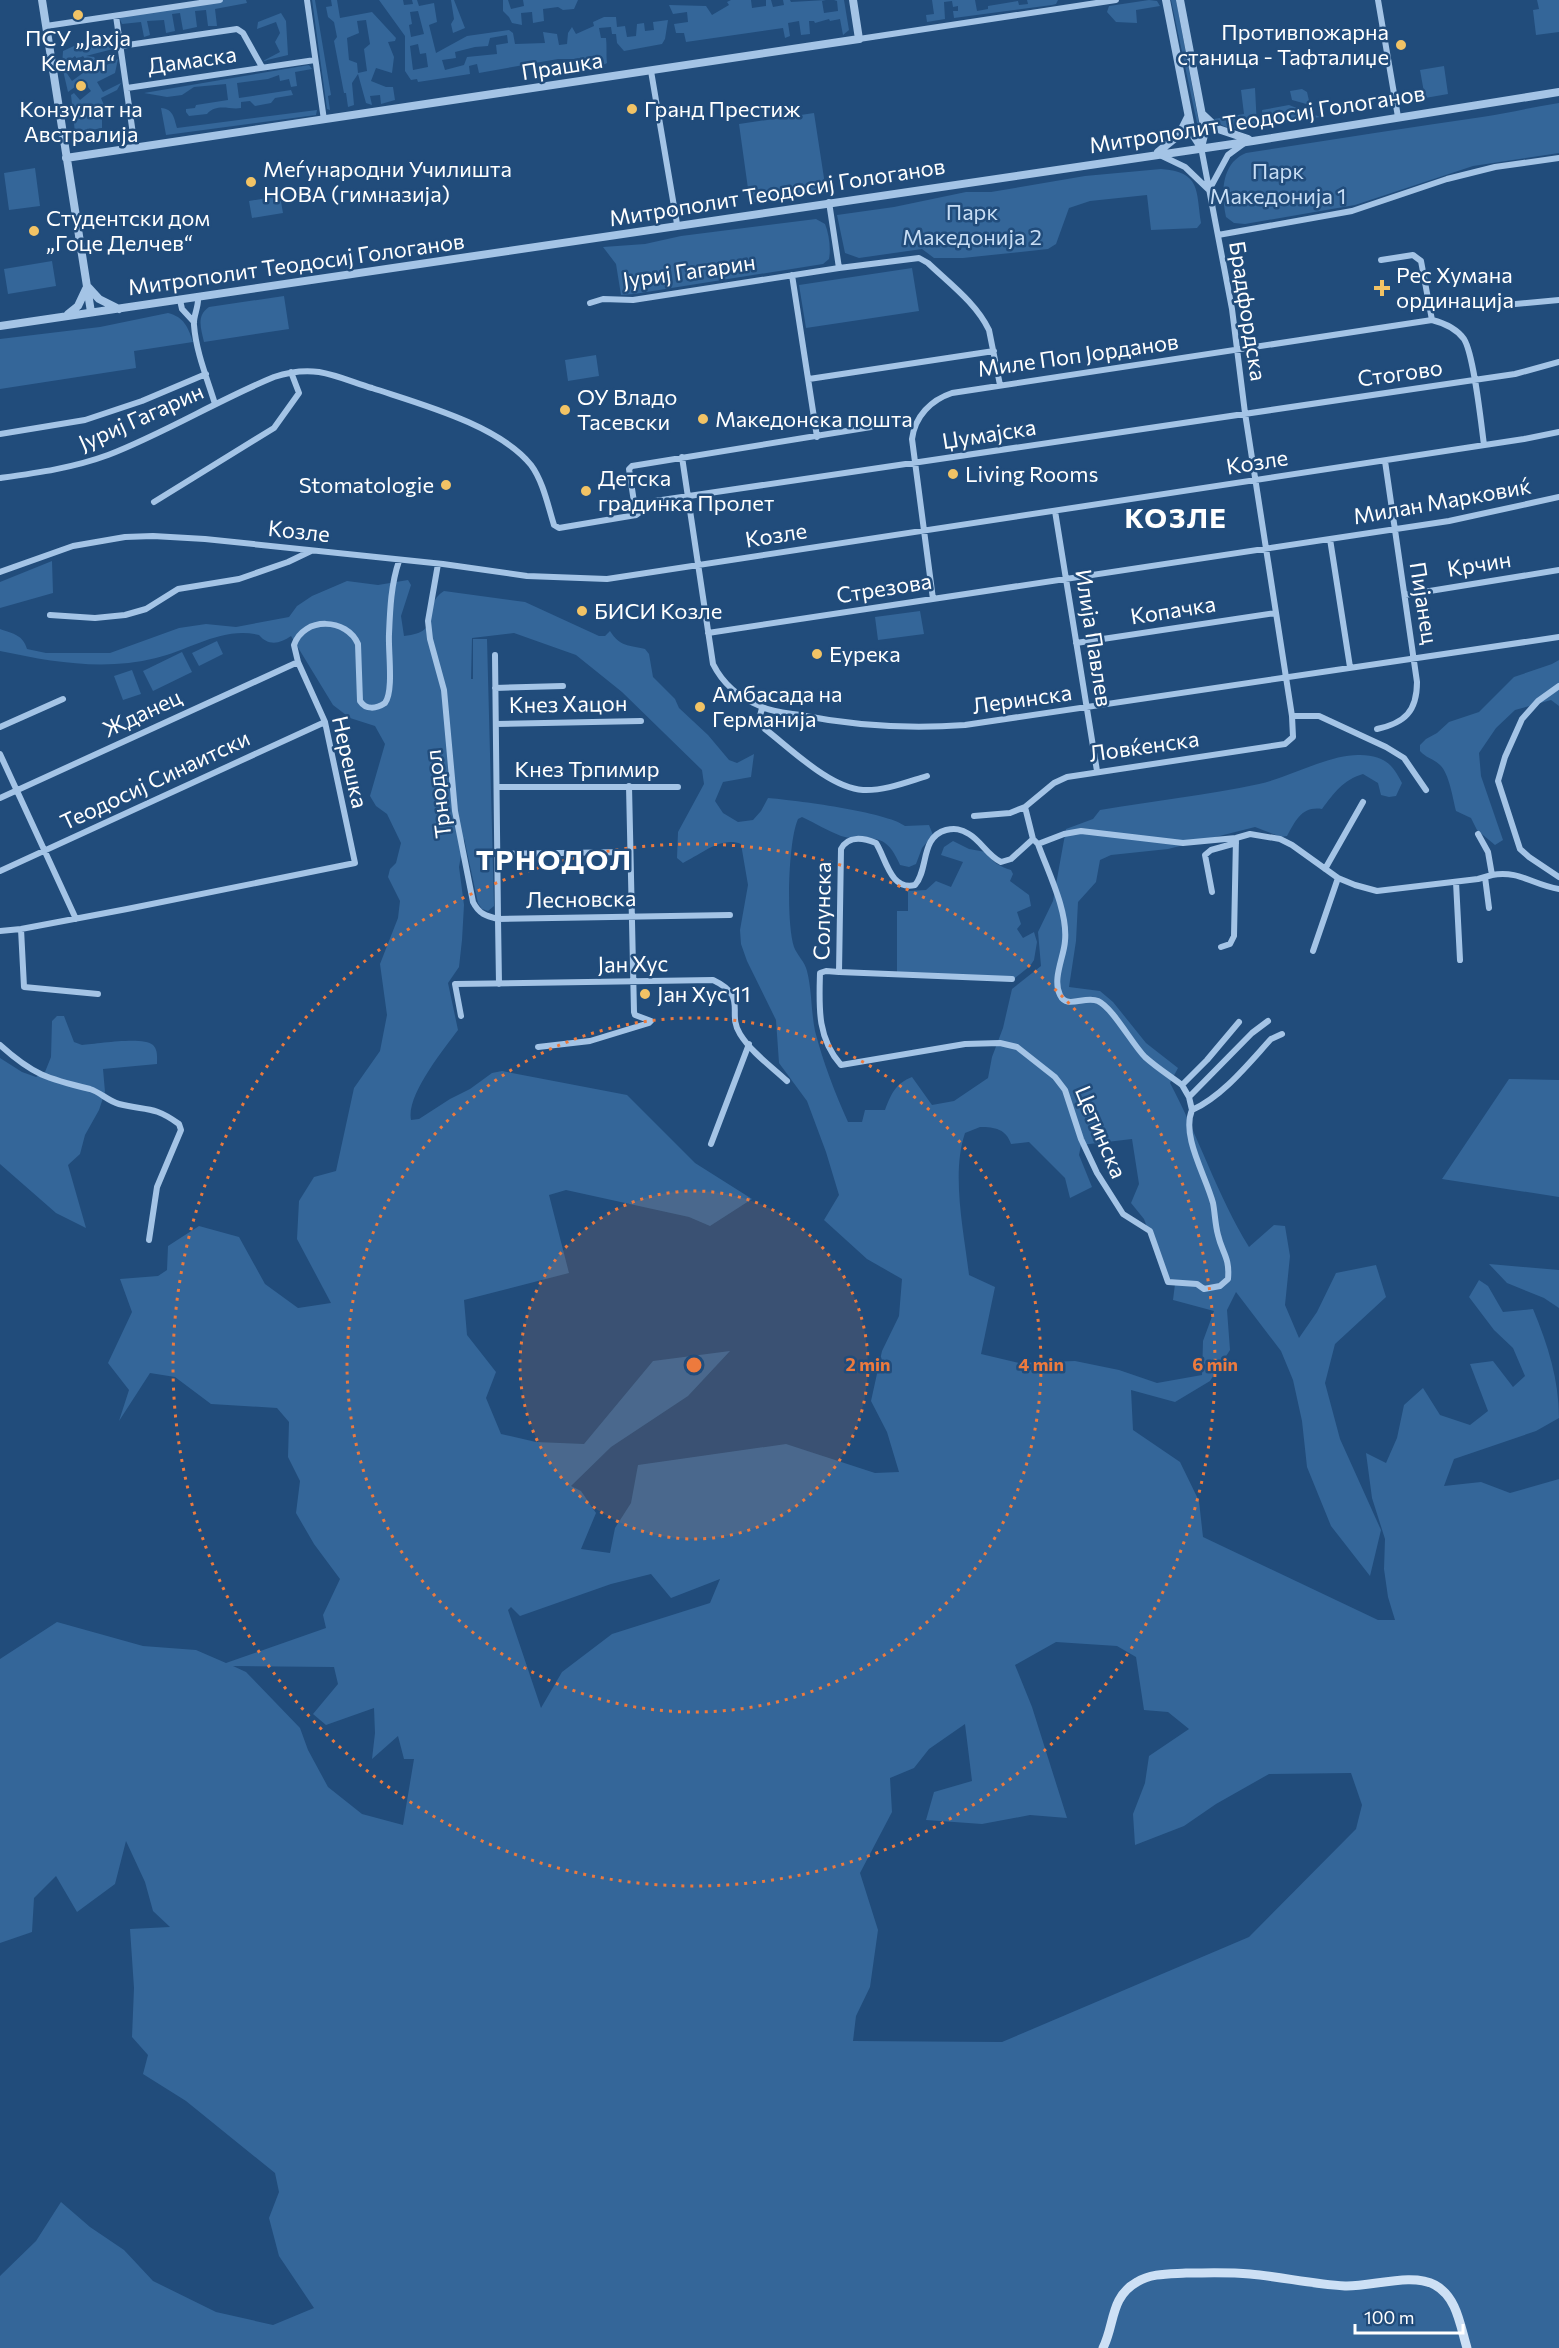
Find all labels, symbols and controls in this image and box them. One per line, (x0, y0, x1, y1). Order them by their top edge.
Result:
marker: ПСУ „Јахја Кемал“ (71, 8, 85, 22)
place label: Противпожарна станица - Тафталиџе (1177, 18, 1389, 70)
place label: ПСУ „Јахја Кемал“ (25, 24, 131, 76)
marker: Противпожарна станица - Тафталиџе (1394, 38, 1408, 52)
street label: Дамаска (146, 40, 238, 79)
street label: Прашка (519, 46, 605, 85)
marker: Конзулат на Австралија (74, 79, 88, 93)
street label: Митрополит Теодосиј Гологанов (1087, 79, 1427, 158)
place label: Конзулат на Австралија (19, 95, 143, 147)
place label: Гранд Престиж (644, 95, 801, 122)
marker: Гранд Престиж (625, 102, 639, 116)
street label: Митрополит Теодосиј Гологанов (607, 152, 947, 231)
place label: Меѓународни Училишта НОВА (гимназија) (263, 155, 512, 207)
park label: Парк Македонија 1 (1210, 157, 1346, 209)
marker: Меѓународни Училишта НОВА (гимназија) (244, 175, 258, 189)
park label: Парк Македонија 2 (902, 198, 1042, 250)
place label: Студентски дом „Гоце Делчев“ (46, 204, 210, 256)
marker: Студентски дом „Гоце Делчев“ (27, 224, 41, 238)
street label: Митрополит Теодосиј Гологанов (126, 226, 466, 301)
street label: Брадфордска (1224, 239, 1273, 383)
street label: Јуриј Гагарин (621, 248, 757, 293)
place label: Рес Хумана ординација (1396, 261, 1514, 313)
marker: Рес Хумана ординација (1373, 279, 1391, 297)
street label: Миле Поп Јорданов (976, 327, 1180, 382)
street label: Стогово (1356, 353, 1444, 392)
street label: Јуриј Гагарин (74, 377, 208, 456)
place label: ОУ Владо Тасевски (577, 383, 677, 435)
marker: ОУ Владо Тасевски (558, 403, 572, 417)
place label: Македонска пошта (715, 405, 913, 432)
marker: Македонска пошта (696, 412, 710, 426)
street label: Џумајска (940, 413, 1038, 454)
street label: Козле (1224, 443, 1290, 480)
place label: Living Rooms (965, 460, 1098, 487)
place label: Детска градинка Пролет (598, 464, 774, 516)
marker: Living Rooms (946, 467, 960, 481)
place label: Stomatologie (299, 471, 434, 498)
street label: Милан Марковиќ (1351, 472, 1533, 529)
marker: Stomatologie (439, 478, 453, 492)
marker: Детска градинка Пролет (579, 484, 593, 498)
district label: КОЗЛЕ (1124, 500, 1228, 534)
street label: Козле (267, 514, 331, 547)
street label: Козле (743, 516, 809, 553)
street label: Крчин (1445, 545, 1513, 582)
street label: Пијанец (1405, 560, 1444, 646)
street label: Стрезова (834, 567, 934, 608)
street label: Илија Павлев (1070, 567, 1119, 708)
street label: Копачка (1128, 589, 1217, 630)
place label: БИСИ Козле (594, 597, 722, 624)
marker: БИСИ Козле (575, 604, 589, 618)
place label: Еурека (829, 640, 901, 667)
marker: Еурека (810, 647, 824, 661)
street label: Леринска (970, 678, 1073, 719)
place label: Амбасада на Германија (712, 680, 842, 732)
street label: Жданец (98, 682, 186, 743)
street label: Кнез Хацон (508, 689, 627, 718)
marker: Амбасада на Германија (693, 700, 707, 714)
street label: Нерешка (327, 713, 374, 811)
street label: Теодосиј Синаитски (56, 724, 254, 835)
street label: Ловќенска (1087, 724, 1201, 767)
street label: Трнодол (419, 748, 456, 840)
street label: Кнез Трпимир (514, 755, 660, 782)
district label: ТРНОДОЛ (476, 842, 632, 876)
street label: Солунска (807, 861, 836, 961)
street label: Лесновска (526, 884, 636, 913)
street label: Јан Хус (597, 949, 669, 978)
place label: Јан Хус 11 (657, 980, 751, 1007)
marker: Јан Хус 11 (638, 987, 652, 1001)
street label: Цетинска (1070, 1081, 1133, 1182)
text: 2 min (846, 1353, 890, 1375)
text: 4 min (1018, 1353, 1064, 1375)
text: 6 min (1192, 1353, 1238, 1375)
centre of rings (684, 1355, 704, 1375)
scale bar (1355, 2297, 1463, 2335)
text: 100 m (1364, 2306, 1414, 2328)

